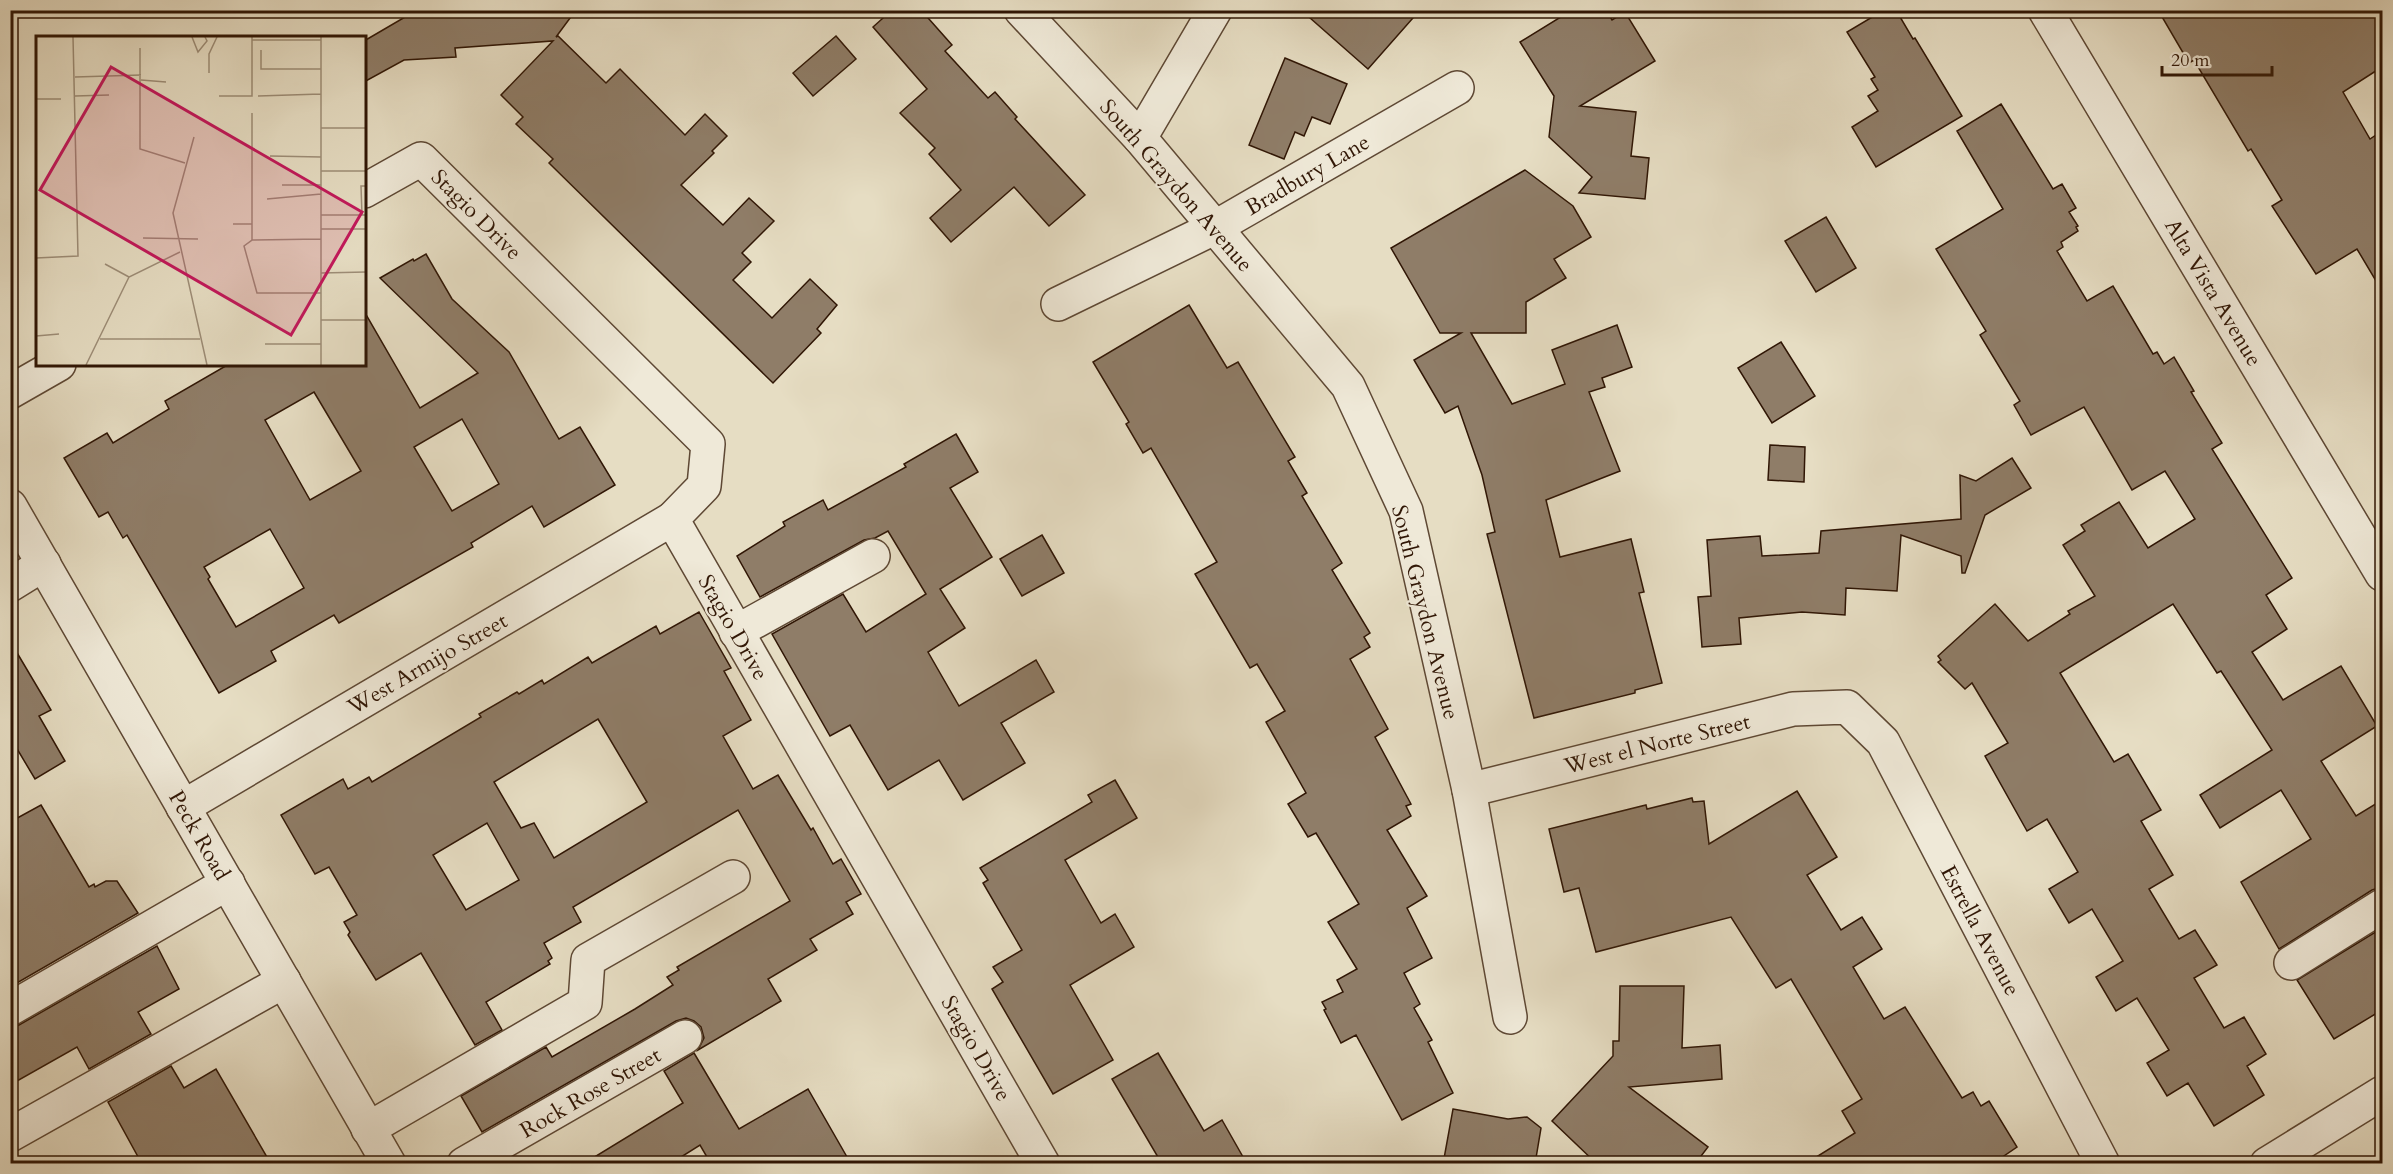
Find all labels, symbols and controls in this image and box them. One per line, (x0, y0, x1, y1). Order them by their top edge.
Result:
inset map (36, 36, 366, 366)
scale bar (2162, 39, 2272, 77)
text: 20 m (2171, 48, 2210, 73)
street label: South Graydon Avenue (1093, 93, 1260, 278)
street label: Bradbury Lane (1240, 127, 1375, 223)
street label: Stagio Drive (424, 163, 528, 267)
street label: Alta Vista Avenue (2157, 213, 2269, 372)
street label: South Graydon Avenue (1384, 502, 1466, 723)
street label: Stagio Drive (691, 569, 775, 686)
street label: West Armijo Street (341, 606, 513, 722)
street label: West el Norte Street (1560, 706, 1753, 782)
street label: Peck Road (161, 785, 237, 886)
street label: Estrella Avenue (1933, 860, 2027, 1001)
street label: Stagio Drive (934, 990, 1018, 1107)
street label: Rock Rose Street (515, 1040, 667, 1145)

